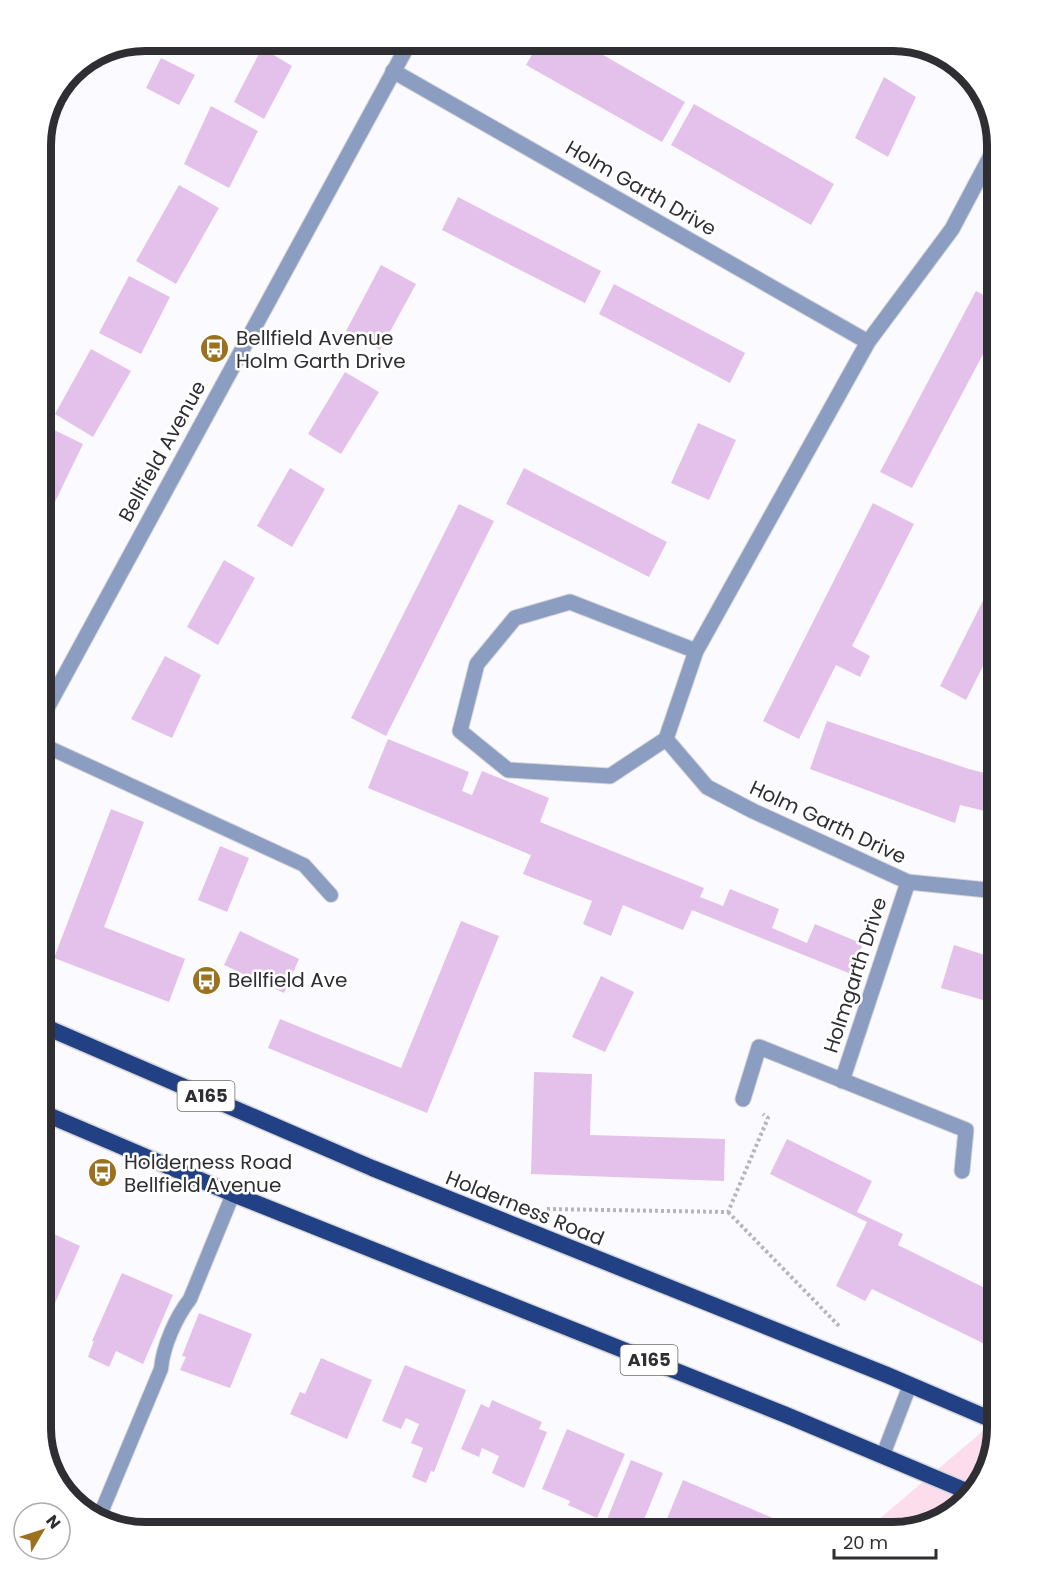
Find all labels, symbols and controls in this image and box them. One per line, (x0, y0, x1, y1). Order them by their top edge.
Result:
street label: Holm Garth Drive (561, 133, 721, 243)
place label: Bellfield Avenue Holm Garth Drive (236, 324, 406, 375)
bus stop icon: Bellfield Avenue Holm Garth Drive (199, 333, 231, 365)
street label: Bellfield Avenue (112, 375, 212, 527)
street label: Holm Garth Drive (745, 773, 911, 871)
street label: Holmgarth Drive (817, 894, 893, 1056)
bus stop icon: Bellfield Ave (191, 964, 223, 996)
place label: Bellfield Ave (228, 966, 347, 994)
road number: A165 (178, 1081, 234, 1111)
place label: Holderness Road Bellfield Avenue (124, 1148, 292, 1199)
bus stop icon: Holderness Road Bellfield Avenue (87, 1157, 119, 1189)
street label: Holderness Road (442, 1163, 608, 1253)
road number: A165 (620, 1345, 678, 1375)
north arrow (12, 1501, 72, 1561)
text: N (41, 1510, 66, 1534)
scale bar (834, 1522, 936, 1560)
text: 20 m (843, 1530, 888, 1555)

